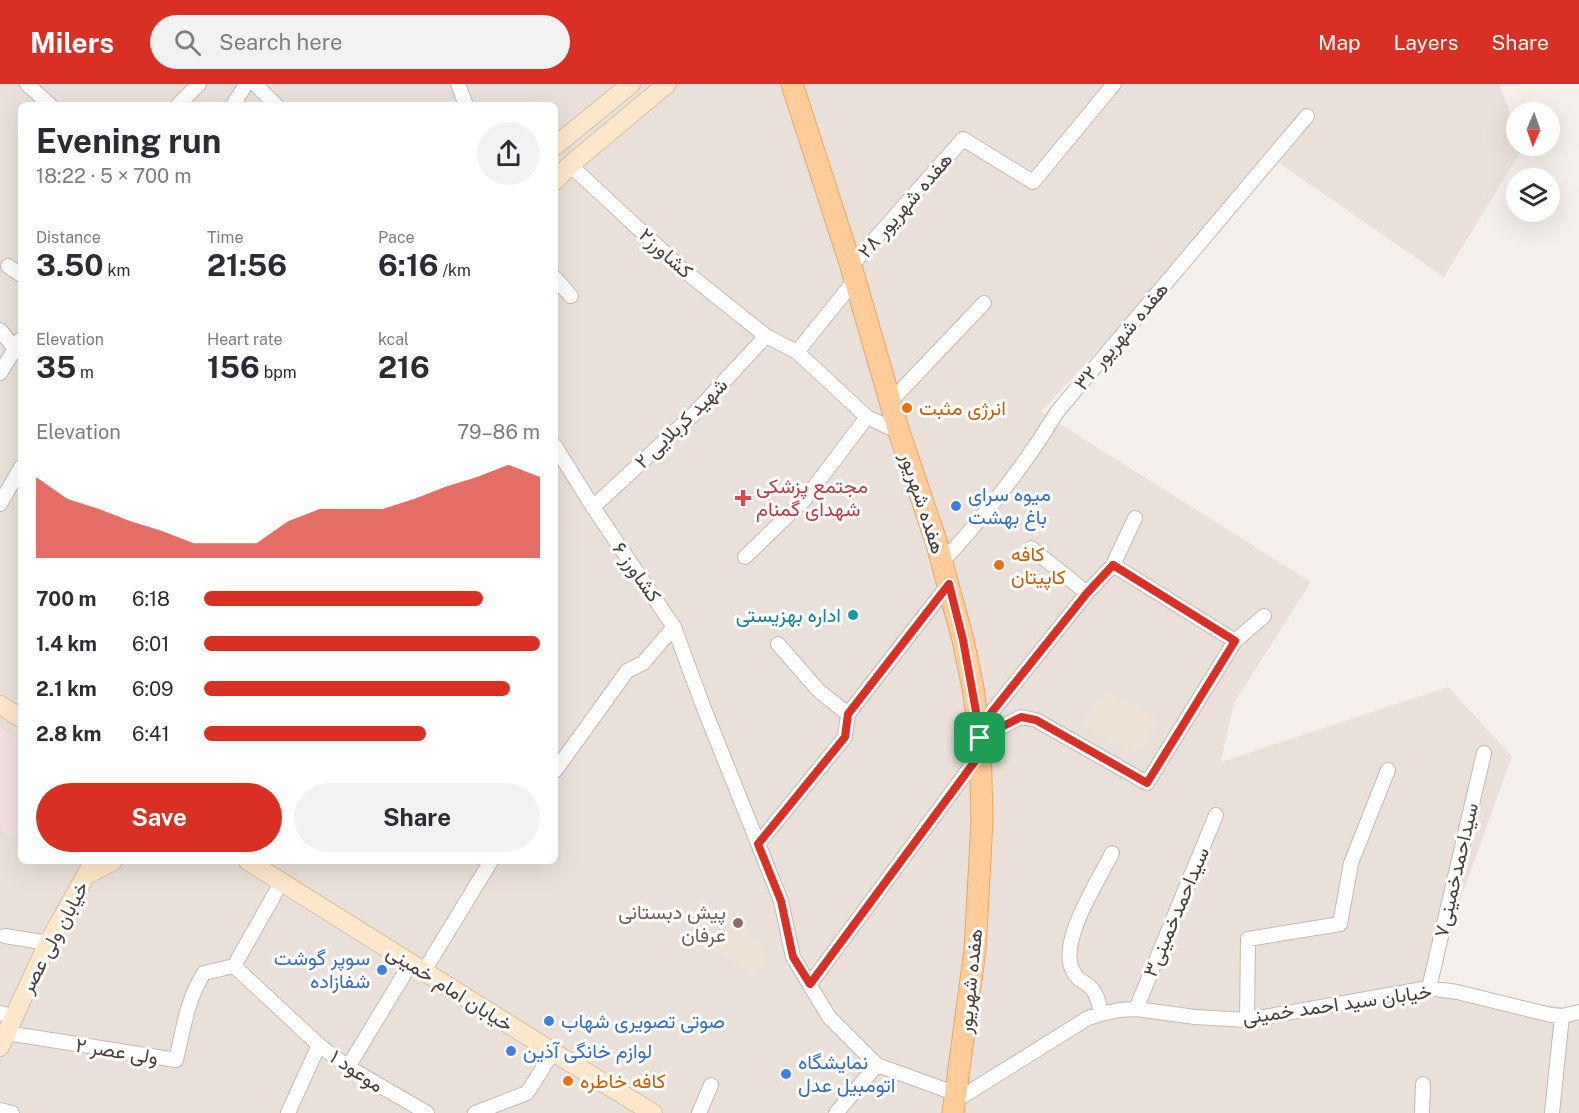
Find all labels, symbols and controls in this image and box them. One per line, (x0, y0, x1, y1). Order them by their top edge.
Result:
search box (150, 15, 570, 69)
text: Milers (30, 26, 114, 59)
icon: search (171, 26, 204, 59)
text: Search here (219, 29, 343, 55)
text: Map (1318, 30, 1361, 55)
text: Layers (1394, 30, 1458, 55)
text: Share (1491, 30, 1549, 55)
north arrow (1506, 102, 1560, 156)
map controls (1506, 102, 1560, 222)
text: Evening run (36, 122, 221, 160)
button: share (477, 122, 540, 185)
street label: هفده شهریور ۲۸ (853, 147, 958, 263)
text: 18:22 · 5 × 700 m (36, 164, 191, 188)
button: layers (1506, 168, 1560, 222)
street label: کشاورز۲ (634, 223, 698, 284)
text: Distance (36, 228, 101, 247)
text: Time (207, 228, 243, 247)
text: Pace (378, 228, 415, 247)
text: 3.50 (36, 247, 104, 283)
text: 21:56 (207, 247, 287, 283)
text: 6:16 (378, 247, 439, 283)
text: km (104, 261, 130, 280)
text: /km (439, 261, 471, 280)
street label: هفده شهریور ۳۲ (1069, 277, 1174, 396)
text: Elevation (36, 330, 104, 349)
text: Heart rate (207, 330, 283, 349)
text: kcal (378, 330, 409, 349)
text: 35 (36, 349, 76, 385)
text: 156 (207, 349, 260, 385)
text: 216 (378, 349, 430, 385)
text: m (76, 363, 94, 382)
text: bpm (260, 363, 297, 382)
street label: شهید کربلایی ۲ (630, 373, 733, 474)
place label: انرژی مثبت (919, 396, 1006, 421)
marker: انرژی مثبت (900, 401, 914, 415)
text: Elevation (36, 420, 121, 444)
text: 79–86 m (457, 420, 540, 444)
street label: هفده شهریور (894, 448, 951, 557)
place label: مجتمع پزشکی شهدای گمنام (756, 474, 868, 522)
place label: میوه سرای باغ بهشت (968, 482, 1051, 531)
marker: مجتمع پزشکی شهدای گمنام (734, 489, 752, 507)
marker: میوه سرای باغ بهشت (949, 499, 963, 513)
street label: کشاورز ۶ (607, 537, 666, 607)
place label: کافه کاپیتان (1011, 542, 1066, 591)
marker: کافه کاپیتان (992, 558, 1006, 572)
text: 700 m (36, 587, 96, 611)
text: 6:18 (132, 587, 170, 611)
place label: اداره بهزیستی (736, 603, 841, 628)
marker: اداره بهزیستی (846, 608, 860, 622)
text: 1.4 km (36, 632, 97, 656)
text: 6:01 (132, 632, 169, 656)
text: 2.1 km (36, 677, 97, 701)
text: 6:09 (132, 677, 174, 701)
pin (954, 712, 1005, 763)
icon: arrive (963, 721, 996, 754)
text: 2.8 km (36, 722, 102, 746)
text: 6:41 (132, 722, 170, 746)
button: Save (36, 783, 282, 852)
button: Share (294, 783, 540, 852)
street label: سیداحمدخمینی۷ (1429, 800, 1483, 940)
street label: سیداحمدخمینی۳ (1138, 843, 1214, 981)
street label: خیابان ولی عصر (14, 877, 94, 998)
place label: پیش دبستانی عرفان (618, 900, 726, 948)
marker: پیش دبستانی عرفان (731, 916, 745, 930)
street label: هفده شهریور (952, 927, 988, 1036)
street label: خیابان امام خمینی (382, 940, 518, 1037)
place label: سوپر گوشت شفازاده (274, 946, 370, 994)
marker: سوپر گوشت شفازاده (375, 963, 389, 977)
street label: خیابان سید احمد خمینی (1241, 979, 1433, 1029)
place label: صوتی تصویری شهاب (561, 1009, 725, 1034)
marker: صوتی تصویری شهاب (542, 1014, 556, 1028)
street label: ولی عصر ۲ (74, 1033, 160, 1070)
place label: لوازم خانگی آذین (523, 1039, 652, 1064)
marker: لوازم خانگی آذین (504, 1044, 518, 1058)
street label: موعود ۱ (325, 1045, 388, 1098)
place label: نمایشگاه اتومبیل عدل (798, 1050, 895, 1098)
marker: نمایشگاه اتومبیل عدل (779, 1067, 793, 1081)
place label: کافه خاطره (580, 1069, 666, 1094)
marker: کافه خاطره (561, 1074, 575, 1088)

